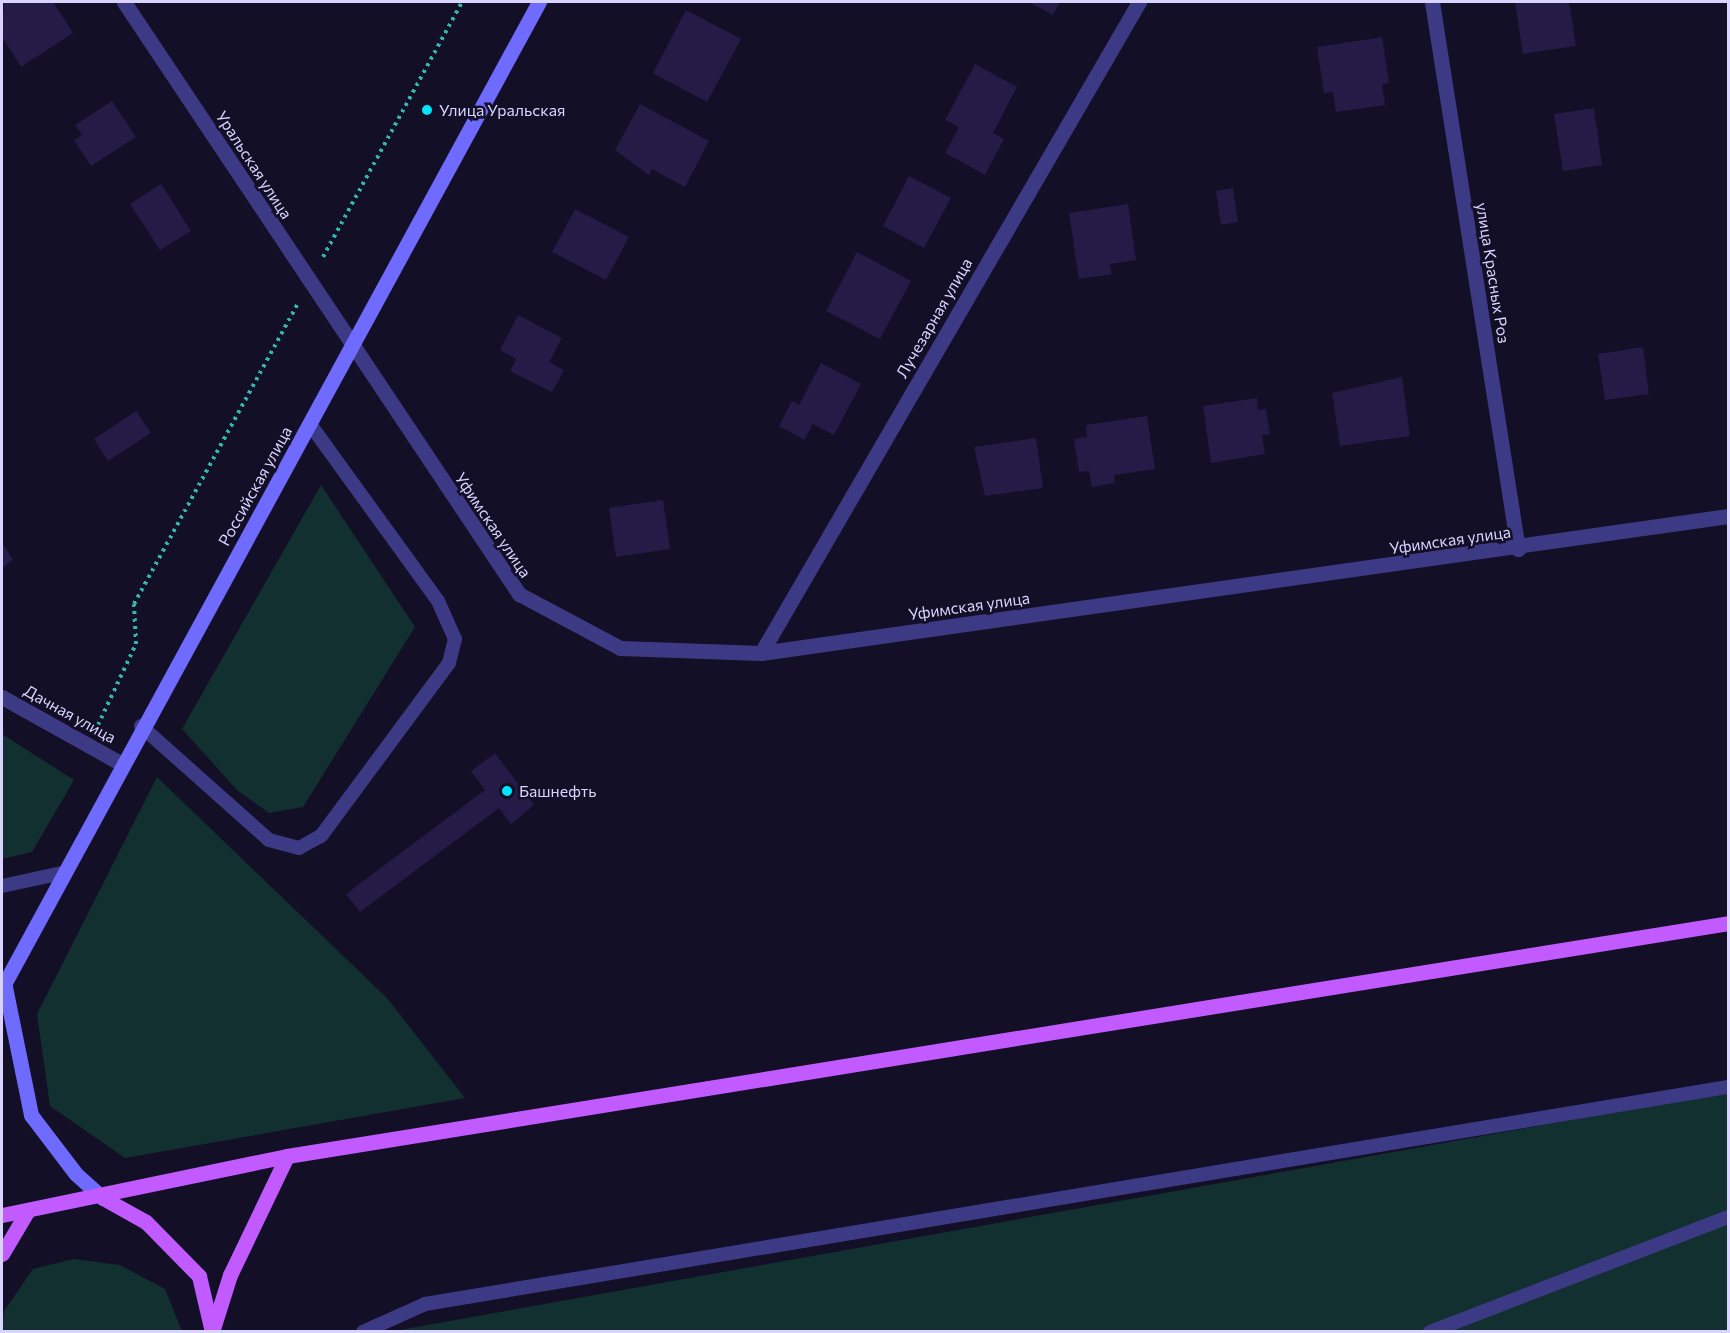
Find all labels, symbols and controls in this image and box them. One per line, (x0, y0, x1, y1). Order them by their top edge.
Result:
place label: Улица Уральская (439, 100, 565, 120)
marker: Улица Уральская (420, 103, 434, 117)
street label: Уральская улица (212, 107, 296, 223)
street label: улица Красных Роз (1472, 201, 1514, 345)
street label: Лучезарная улица (892, 255, 976, 381)
street label: Российская улица (214, 423, 296, 549)
street label: Уфимская улица (451, 469, 535, 581)
street label: Уфимская улица (1388, 522, 1512, 558)
street label: Уфимская улица (907, 588, 1031, 624)
street label: Дачная улица (21, 681, 119, 747)
place label: Башнефть (519, 781, 596, 801)
marker: Башнефть (500, 784, 514, 798)

